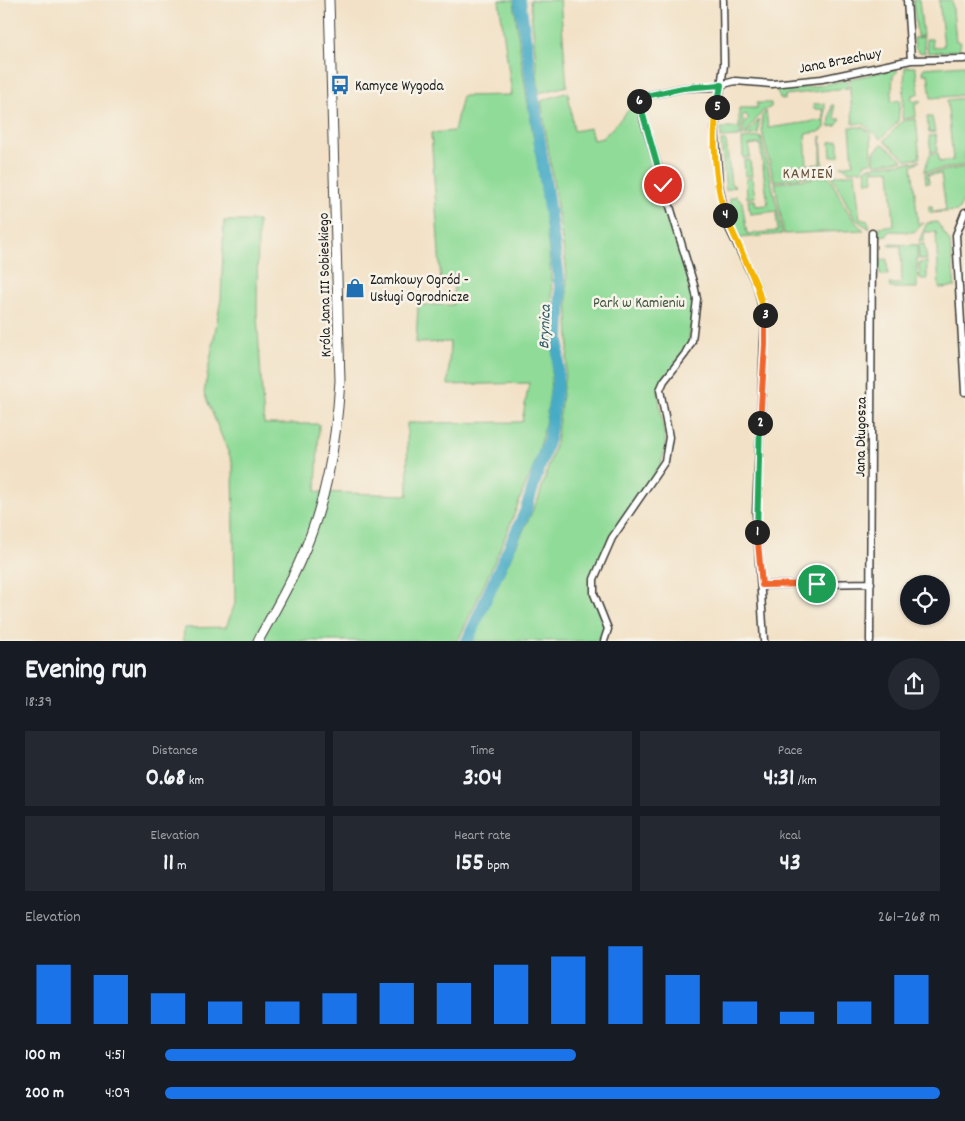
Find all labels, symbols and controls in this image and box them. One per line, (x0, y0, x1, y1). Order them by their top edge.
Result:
street label: Jana Brzechwy (797, 43, 884, 81)
bus stop icon: Kamyce Wygoda (329, 74, 351, 96)
place label: Kamyce Wygoda (355, 76, 444, 98)
pin: 6 (626, 88, 652, 114)
text: 6 (636, 91, 643, 111)
pin: 5 (704, 94, 730, 120)
text: 5 (714, 97, 721, 117)
district label: KAMIEŃ (782, 163, 834, 186)
pin (642, 164, 684, 206)
icon: check (649, 171, 677, 199)
pin: 4 (712, 202, 738, 228)
text: 4 (723, 205, 728, 225)
street label: Króla Jana III Sobieskiego (314, 212, 338, 357)
place label: Zamkowy Ogród - Usługi Ogrodnicze (370, 270, 469, 309)
shop icon: Zamkowy Ogród - Usługi Ogrodnicze (344, 277, 366, 299)
park label: Park w Kamieniu (593, 293, 685, 315)
pin: 3 (752, 302, 778, 328)
water label: Brynica (533, 303, 558, 350)
text: 3 (762, 305, 769, 325)
street label: Jana Długosza (850, 396, 874, 477)
pin: 2 (748, 410, 772, 436)
text: 2 (757, 413, 764, 433)
pin: 1 (744, 520, 770, 544)
text: 1 (756, 522, 759, 542)
pin (796, 563, 838, 605)
icon: arrive (803, 570, 831, 598)
map controls (900, 575, 950, 625)
button: locate (900, 575, 950, 625)
text: Evening run (25, 652, 147, 692)
button: share (888, 658, 940, 710)
text: 18:39 (25, 691, 52, 714)
text: Distance (152, 741, 198, 761)
text: Time (471, 741, 494, 761)
text: Pace (778, 741, 803, 761)
text: 0.68 (146, 761, 186, 797)
text: 3:04 (463, 761, 502, 797)
text: 4:31 (763, 761, 794, 797)
text: km (186, 771, 204, 791)
text: /km (794, 771, 817, 791)
text: Elevation (150, 826, 199, 846)
text: Heart rate (454, 826, 511, 846)
text: kcal (780, 826, 801, 846)
text: 11 (163, 846, 174, 882)
text: 155 (456, 846, 484, 882)
text: 43 (779, 846, 801, 882)
text: m (174, 856, 187, 876)
text: bpm (484, 856, 509, 876)
text: Elevation (25, 906, 81, 929)
text: 261–268 m (878, 906, 940, 929)
text: 100 m (25, 1044, 61, 1067)
text: 4:51 (105, 1044, 125, 1067)
text: 200 m (25, 1082, 64, 1105)
text: 4:09 (105, 1082, 130, 1105)

